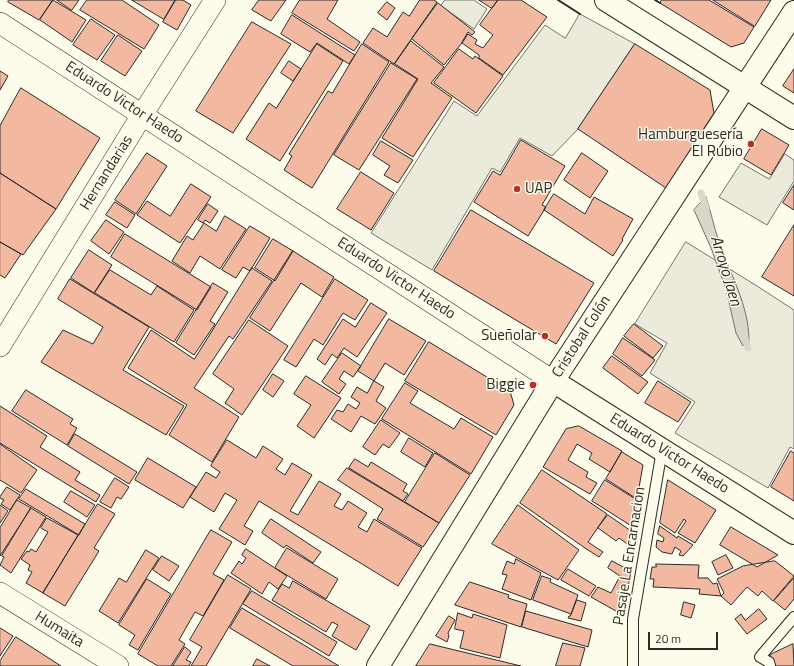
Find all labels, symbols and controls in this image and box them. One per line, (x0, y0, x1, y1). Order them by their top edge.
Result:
street label: Eduardo Victor Haedo (62, 58, 186, 148)
place label: Hamburguesería El Rubio (638, 126, 743, 161)
street label: Hernandarias (77, 132, 137, 214)
marker: Hamburguesería El Rubio (746, 139, 756, 149)
place label: UAP (525, 180, 552, 198)
marker: UAP (512, 184, 522, 194)
street label: Eduardo Victor Haedo (334, 234, 458, 324)
water label: Arroyo Jaen (705, 234, 745, 308)
street label: Cristobal Colón (549, 293, 615, 381)
place label: Sueñolar (481, 327, 537, 345)
marker: Sueñolar (540, 331, 550, 341)
place label: Biggie (486, 376, 525, 394)
marker: Biggie (528, 380, 538, 390)
street label: Eduardo Victor Haedo (606, 410, 732, 498)
street label: Pasaje La Encarnacion (610, 485, 650, 627)
street label: Humaita (31, 608, 87, 652)
scale bar (650, 624, 720, 650)
text: 20 m (655, 629, 681, 648)

